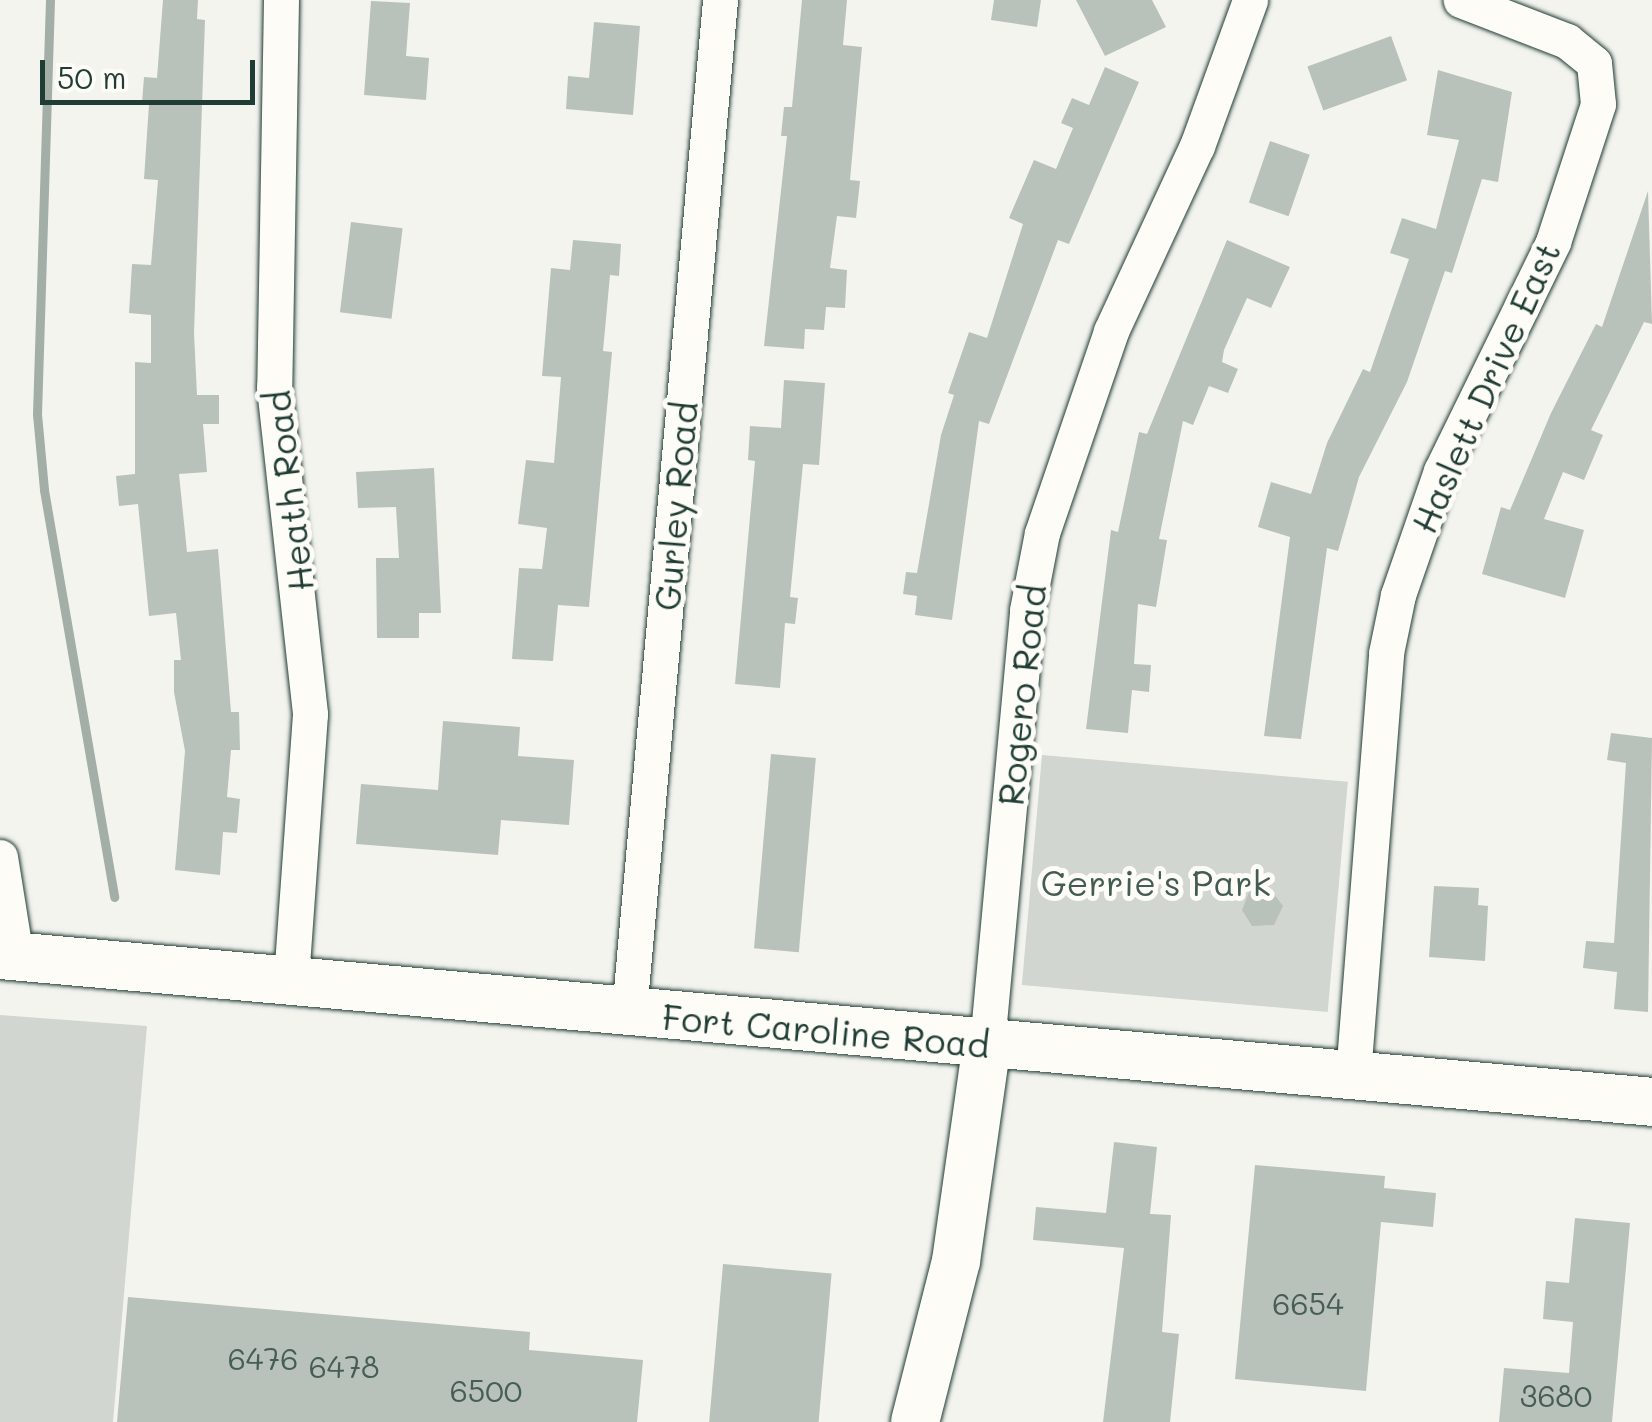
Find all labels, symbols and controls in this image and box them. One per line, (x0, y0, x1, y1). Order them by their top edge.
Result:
scale bar (45, 40, 260, 102)
text: 50 m (57, 57, 127, 97)
street label: Haslett Drive East (1402, 235, 1568, 539)
street label: Heath Road (255, 388, 321, 594)
street label: Gurley Road (645, 400, 705, 612)
street label: Rogero Road (989, 582, 1053, 808)
park label: Gerrie's Park (1041, 861, 1271, 903)
street label: Fort Caroline Road (661, 995, 991, 1065)
house number: 6654 (1272, 1285, 1344, 1321)
house number: 6476 (228, 1340, 298, 1376)
house number: 6478 (309, 1348, 379, 1384)
house number: 6500 (450, 1372, 522, 1408)
house number: 3680 (1520, 1377, 1592, 1413)

